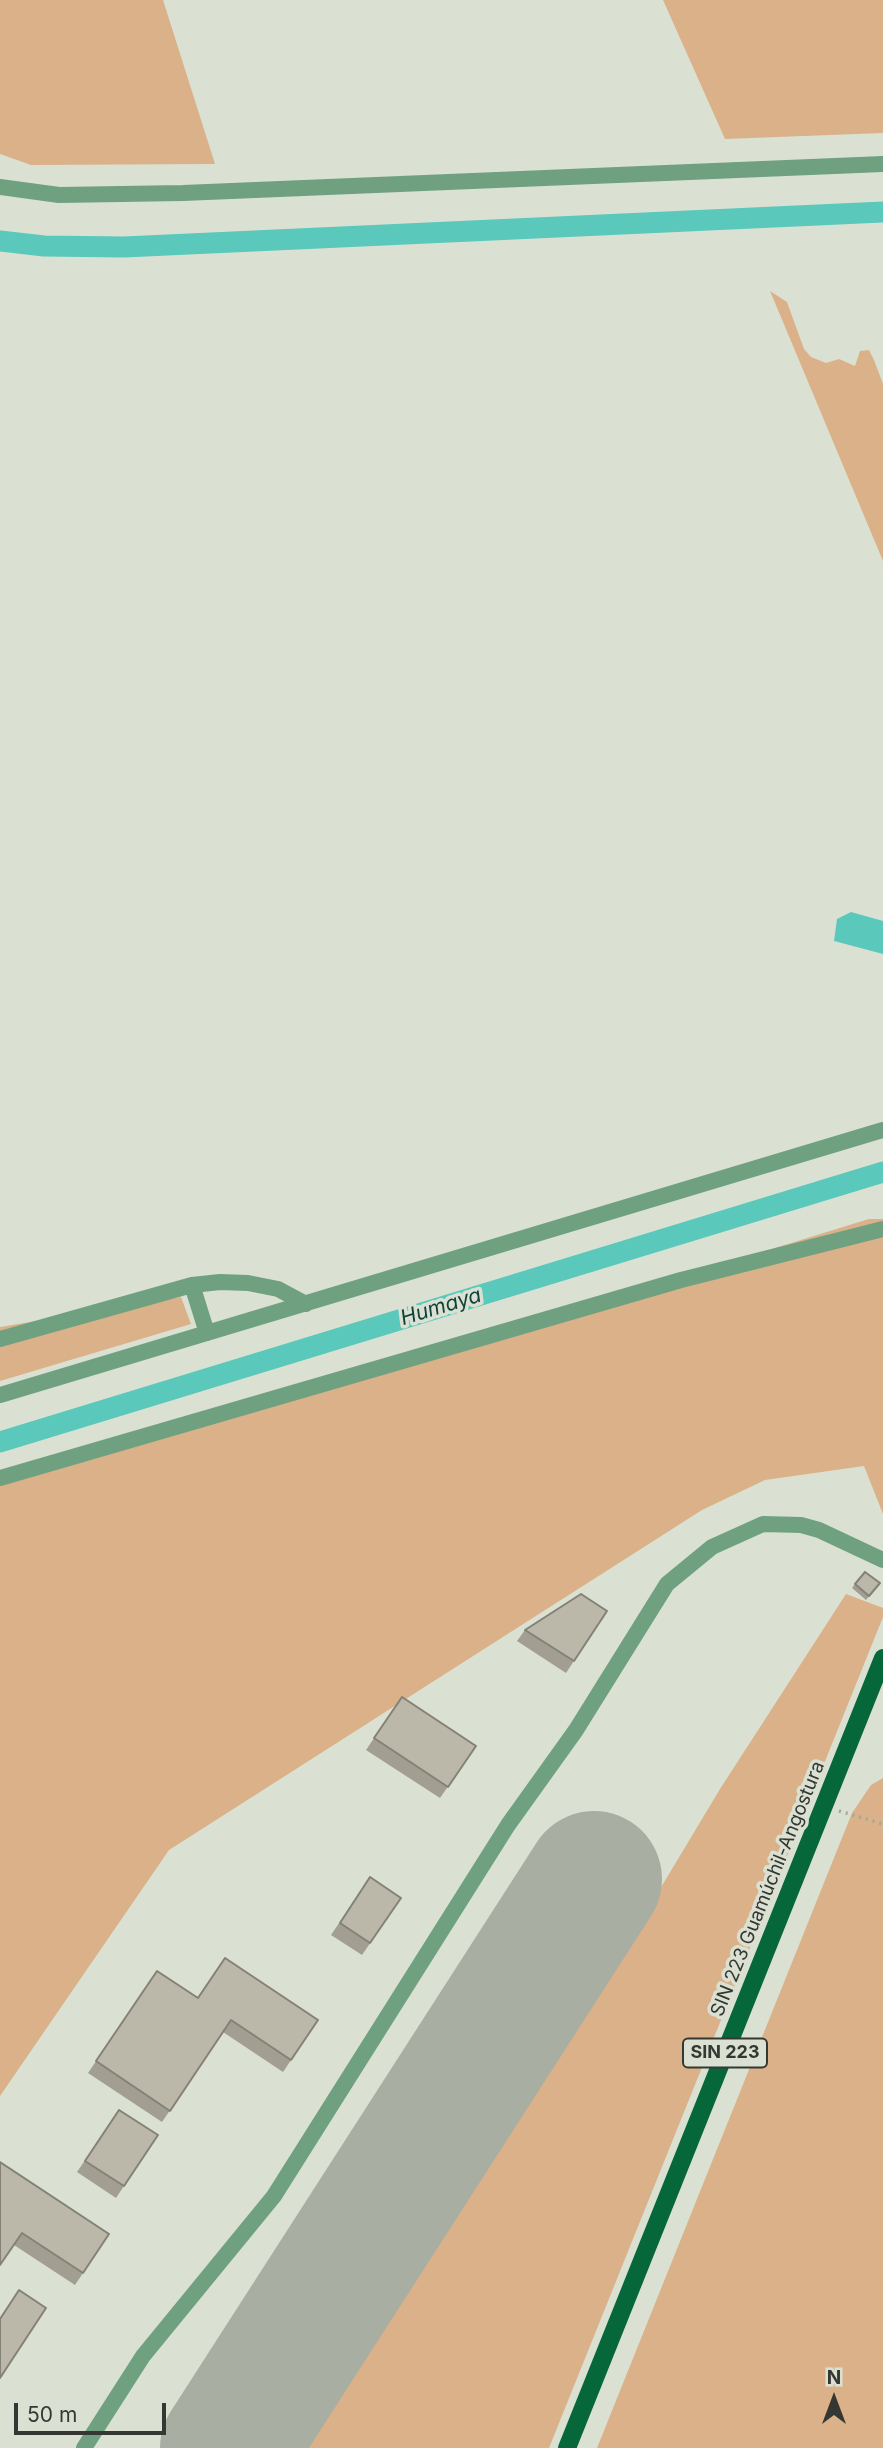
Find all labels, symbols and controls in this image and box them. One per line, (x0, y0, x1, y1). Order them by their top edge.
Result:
water label: Humaya (397, 1283, 485, 1331)
street label: SIN 223 Guamúchil-Angostura (706, 1758, 830, 2020)
road number: SIN 223 (683, 2038, 767, 2068)
north arrow (799, 2364, 869, 2434)
text: N (827, 2366, 841, 2389)
scale bar (18, 2388, 170, 2432)
text: 50 m (27, 2402, 77, 2427)

